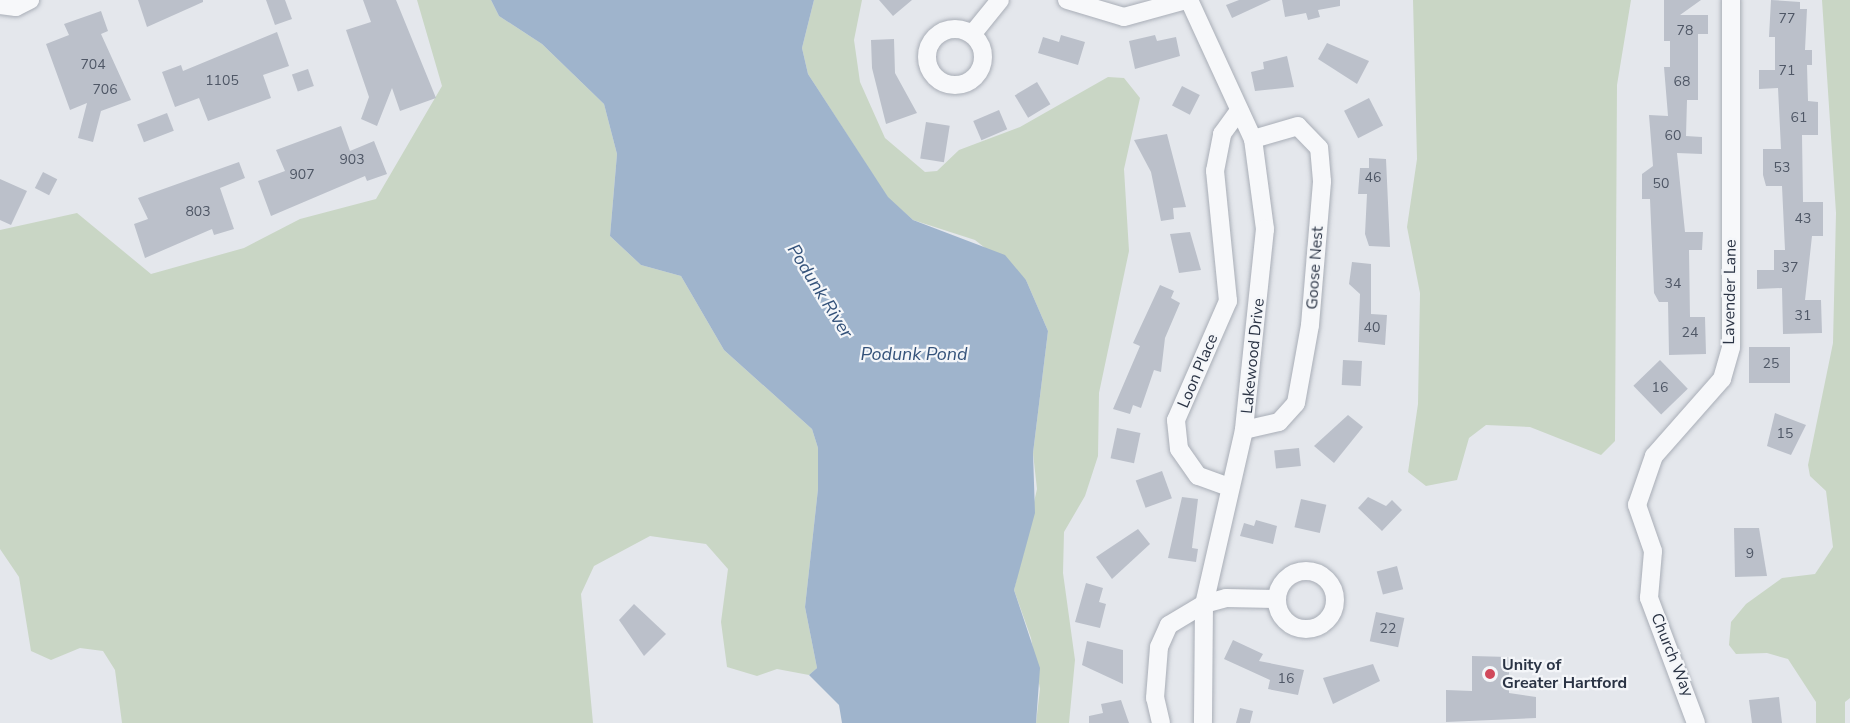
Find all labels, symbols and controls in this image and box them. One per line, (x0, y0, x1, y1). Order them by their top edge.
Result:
house number: 77 (1779, 11, 1795, 27)
house number: 78 (1677, 23, 1693, 39)
house number: 704 (80, 57, 106, 73)
house number: 71 (1779, 63, 1795, 79)
house number: 1105 (205, 73, 239, 89)
house number: 68 (1674, 74, 1690, 90)
house number: 706 (92, 82, 118, 98)
house number: 61 (1791, 110, 1807, 126)
house number: 60 (1665, 128, 1681, 144)
house number: 903 (339, 152, 365, 168)
house number: 53 (1774, 160, 1790, 176)
house number: 907 (289, 167, 315, 183)
house number: 46 (1365, 170, 1381, 186)
house number: 50 (1653, 176, 1669, 192)
house number: 803 (185, 204, 211, 220)
house number: 43 (1795, 211, 1811, 227)
street label: Goose Nest (1303, 226, 1327, 310)
street label: Lavender Lane (1719, 239, 1741, 345)
water label: Podunk River (783, 240, 857, 342)
house number: 37 (1782, 260, 1798, 276)
house number: 34 (1665, 276, 1681, 292)
street label: Lakewood Drive (1237, 297, 1269, 415)
house number: 31 (1795, 308, 1811, 324)
house number: 40 (1364, 320, 1380, 336)
house number: 24 (1682, 325, 1698, 341)
street label: Loon Place (1174, 331, 1222, 411)
water label: Podunk Pond (860, 343, 968, 365)
house number: 25 (1763, 356, 1779, 372)
house number: 16 (1652, 380, 1668, 396)
house number: 15 (1777, 426, 1793, 442)
house number: 9 (1746, 546, 1754, 562)
street label: Church Way (1647, 610, 1697, 700)
house number: 22 (1380, 621, 1396, 637)
place label: Unity of Greater Hartford (1502, 655, 1627, 693)
marker: Unity of Greater Hartford (1483, 667, 1497, 681)
house number: 16 (1278, 671, 1294, 687)

